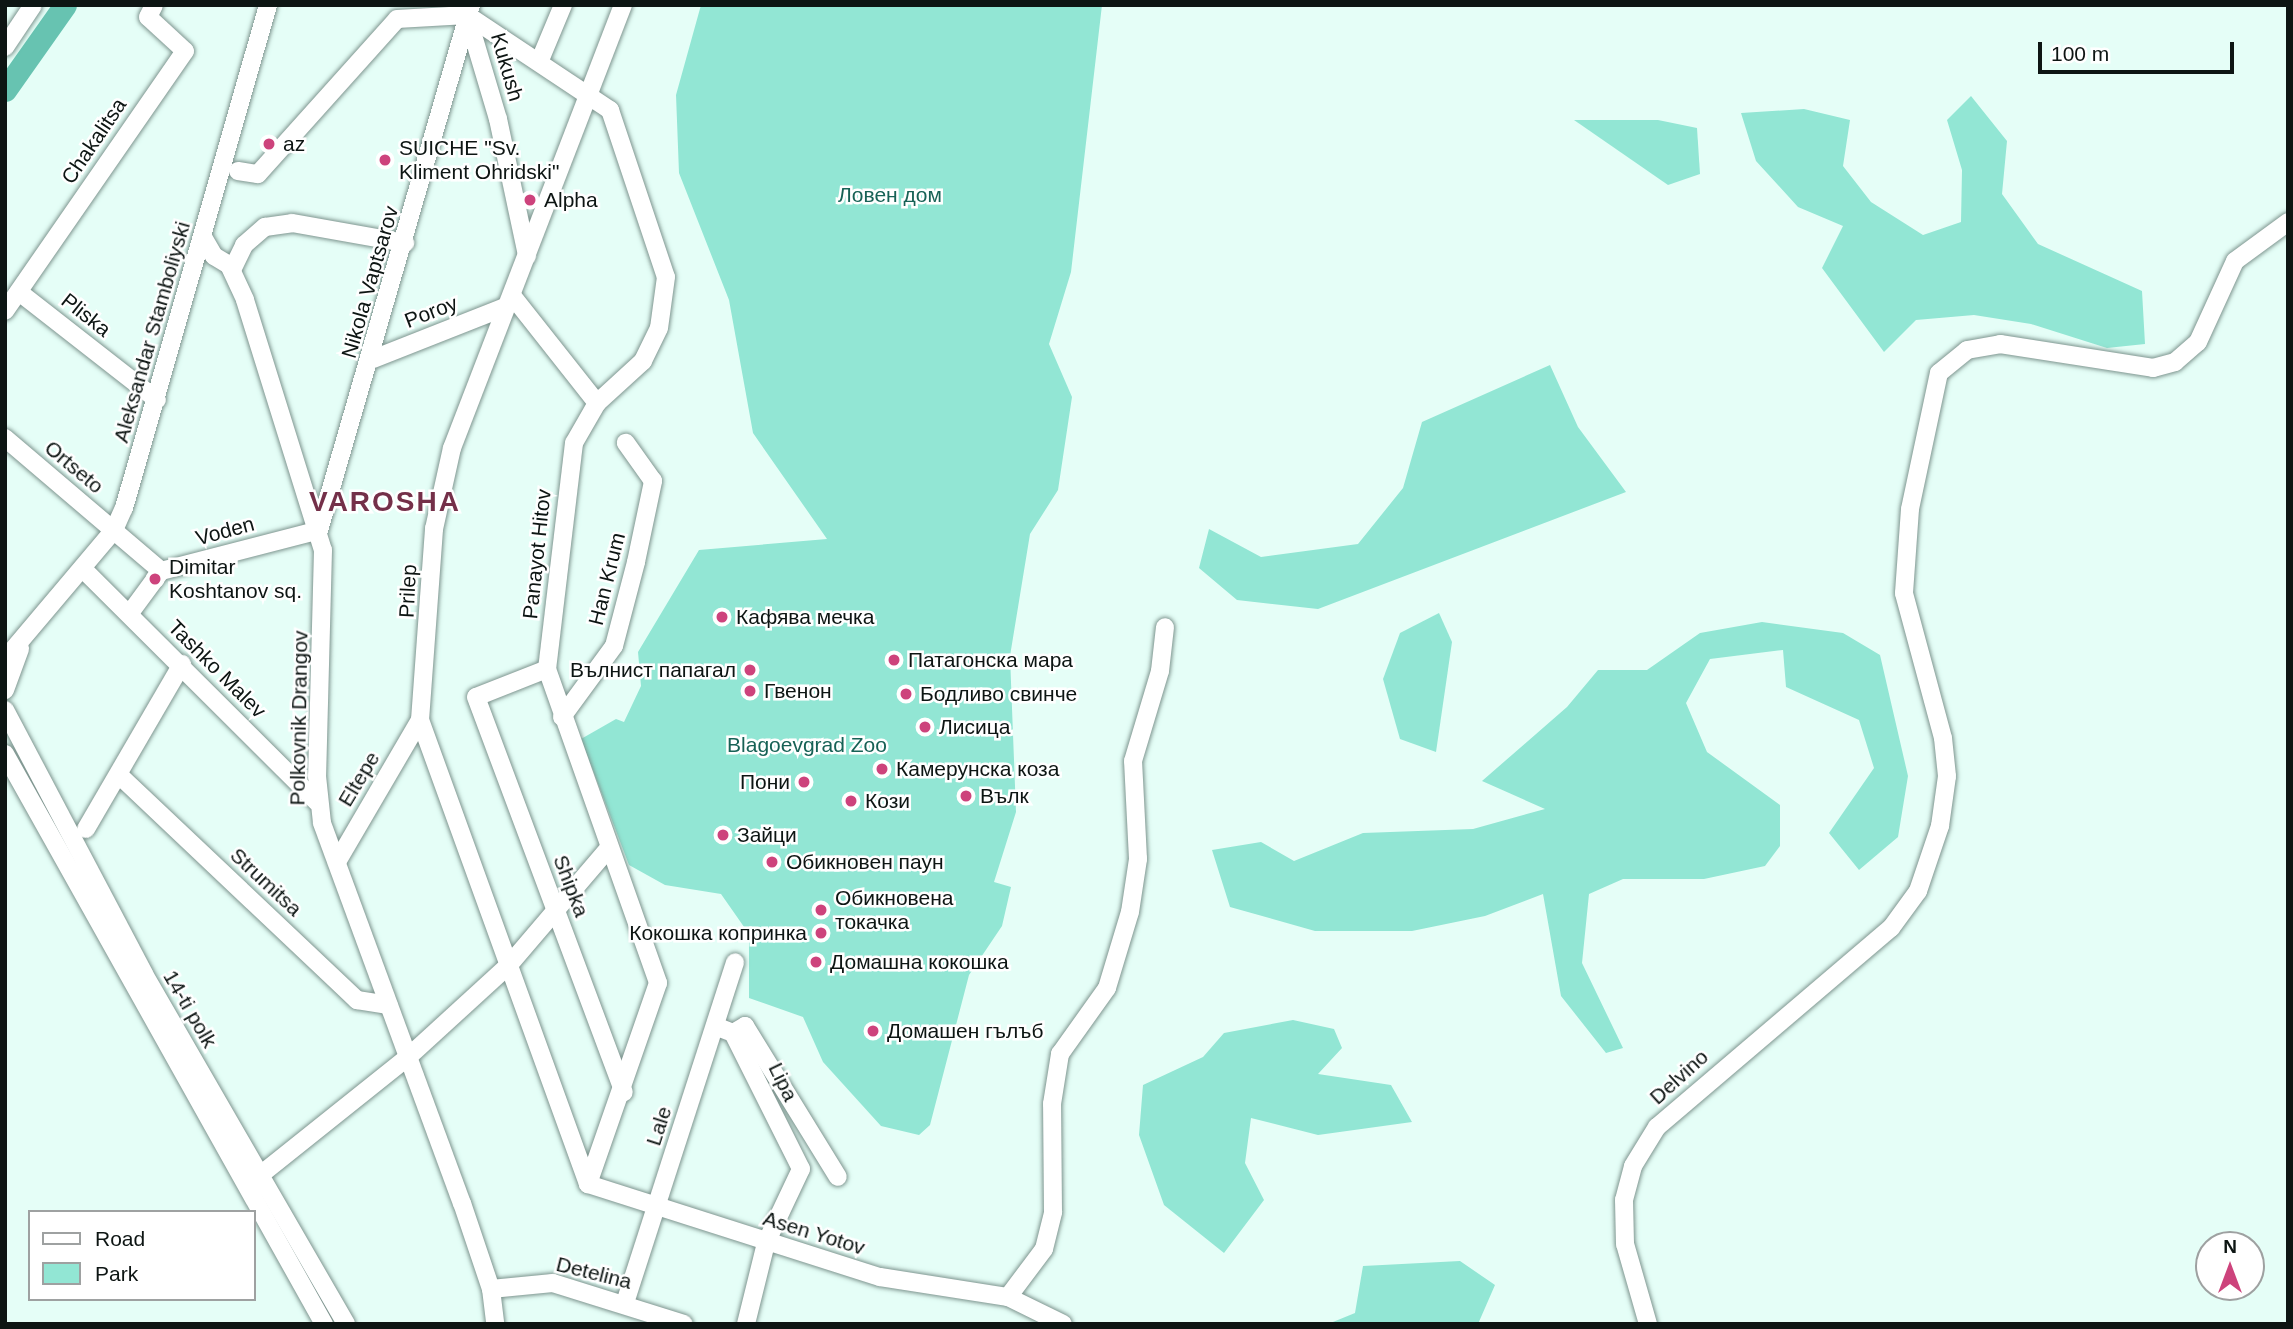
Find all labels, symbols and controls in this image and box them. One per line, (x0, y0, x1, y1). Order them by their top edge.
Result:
scale bar (2041, 28, 2237, 72)
street label: Kukush (485, 30, 529, 104)
text: 100 m (2051, 42, 2109, 65)
street label: Chakalitsa (56, 93, 132, 189)
place label: az (283, 131, 305, 157)
place label: SUICHE "Sv. Kliment Ohridski" (399, 135, 559, 185)
marker: az (261, 136, 277, 152)
marker: SUICHE "Sv. Kliment Ohridski" (377, 152, 393, 168)
park label: Ловен дом (838, 182, 942, 208)
place label: Alpha (544, 187, 598, 213)
marker: Alpha (522, 192, 538, 208)
street label: Nikola Vaptsarov (336, 203, 404, 361)
street label: Aleksandar Stamboliyski (108, 219, 196, 445)
street label: Pliska (56, 288, 116, 342)
street label: Poroy (401, 290, 461, 334)
street label: Ortseto (40, 435, 108, 499)
district label: VAROSHA (310, 485, 460, 519)
street label: Panayot Hitov (518, 488, 556, 620)
street label: Voden (193, 511, 257, 551)
street label: Han Krum (583, 530, 631, 628)
place label: Dimitar Koshtanov sq. (169, 554, 302, 604)
street label: Prilep (394, 564, 422, 618)
marker: Dimitar Koshtanov sq. (147, 571, 163, 587)
place label: Кафява мечка (736, 604, 874, 630)
marker: Кафява мечка (714, 609, 730, 625)
street label: Tashko Malev (163, 615, 271, 723)
street label: Polkovnik Drangov (285, 630, 313, 806)
place label: Патагонска мара (908, 647, 1073, 673)
marker: Патагонска мара (886, 652, 902, 668)
place label: Вълнист папагал (570, 657, 736, 683)
marker: Вълнист папагал (742, 662, 758, 678)
place label: Гвенон (764, 678, 832, 704)
place label: Бодливо свинче (920, 681, 1077, 707)
marker: Гвенон (742, 683, 758, 699)
marker: Бодливо свинче (898, 686, 914, 702)
place label: Лисица (939, 714, 1010, 740)
marker: Лисица (917, 719, 933, 735)
park label: Blagoevgrad Zoo (727, 732, 887, 758)
street label: Eltepe (333, 747, 385, 811)
place label: Камерунска коза (896, 756, 1059, 782)
marker: Камерунска коза (874, 761, 890, 777)
place label: Пони (740, 769, 790, 795)
marker: Пони (796, 774, 812, 790)
place label: Вълк (980, 783, 1029, 809)
place label: Кози (865, 788, 910, 814)
marker: Вълк (958, 788, 974, 804)
marker: Кози (843, 793, 859, 809)
place label: Зайци (737, 822, 797, 848)
marker: Зайци (715, 827, 731, 843)
street label: Strumitsa (225, 843, 307, 921)
place label: Обикновен паун (786, 849, 944, 875)
street label: Shipka (548, 852, 594, 920)
marker: Обикновен паун (764, 854, 780, 870)
place label: Обикновена токачка (835, 885, 953, 935)
marker: Обикновена токачка (813, 902, 829, 918)
place label: Кокошка копринка (629, 920, 807, 946)
marker: Кокошка копринка (813, 925, 829, 941)
place label: Домашна кокошка (830, 949, 1009, 975)
marker: Домашна кокошка (808, 954, 824, 970)
street label: 14-ti polk (158, 966, 222, 1052)
place label: Домашен гълъб (887, 1018, 1043, 1044)
marker: Домашен гълъб (865, 1023, 881, 1039)
street label: Delvino (1645, 1044, 1713, 1110)
street label: Lipa (763, 1059, 803, 1105)
street label: Lale (641, 1103, 677, 1149)
street label: Asen Yotov (760, 1206, 868, 1260)
legend (28, 1210, 256, 1301)
text: Road (95, 1227, 145, 1250)
north arrow (2195, 1231, 2265, 1301)
text: N (2223, 1236, 2237, 1257)
street label: Detelina (554, 1251, 634, 1295)
text: Park (95, 1262, 138, 1285)

